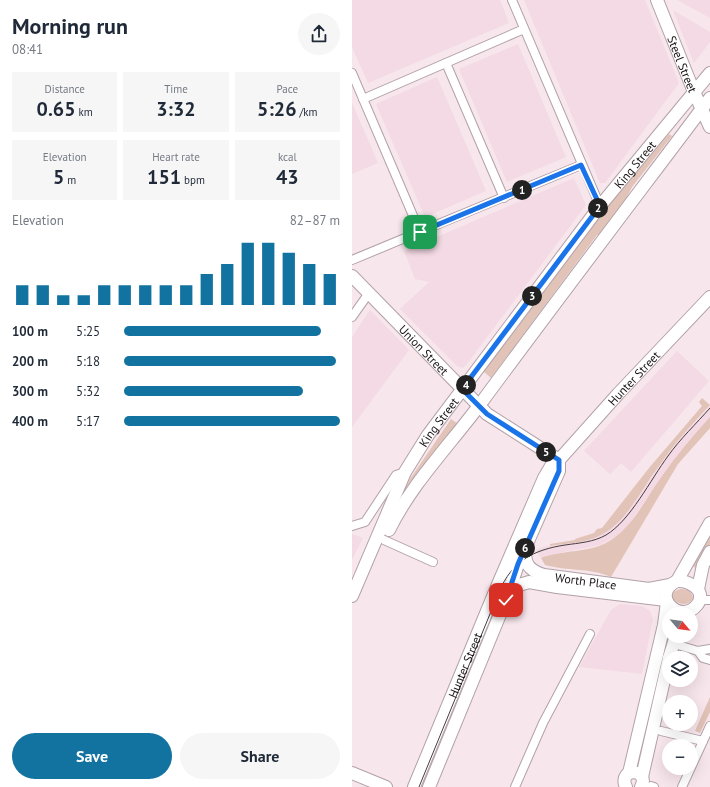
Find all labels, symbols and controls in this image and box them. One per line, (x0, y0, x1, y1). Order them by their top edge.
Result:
text: Morning run (12, 12, 128, 40)
button: share (298, 13, 340, 55)
street label: Steel Street (665, 33, 701, 95)
text: 08:41 (12, 41, 43, 58)
text: Distance (45, 82, 85, 96)
text: Time (164, 82, 188, 96)
text: Pace (277, 82, 298, 96)
text: 0.65 (37, 96, 76, 122)
text: 3:32 (156, 96, 196, 122)
text: 5:26 (257, 96, 297, 122)
text: km (76, 105, 93, 119)
text: /km (297, 105, 318, 119)
street label: King Street (610, 137, 659, 191)
text: Elevation (43, 150, 87, 164)
text: Heart rate (152, 150, 200, 164)
text: kcal (278, 150, 297, 164)
text: 5 (53, 164, 64, 190)
text: 151 (147, 164, 181, 190)
text: 43 (276, 164, 299, 190)
text: m (64, 173, 76, 187)
text: bpm (181, 173, 205, 187)
pin: 1 (512, 180, 532, 200)
text: 1 (519, 183, 525, 197)
pin: 2 (588, 198, 608, 218)
text: 2 (595, 201, 601, 215)
text: Elevation (12, 212, 64, 229)
text: 82–87 m (290, 212, 340, 229)
pin (403, 215, 437, 249)
icon: arrive (409, 221, 431, 243)
pin: 3 (522, 286, 542, 306)
text: 3 (529, 289, 535, 303)
street label: Union Street (396, 321, 452, 378)
text: 100 m (12, 323, 48, 340)
text: 5:25 (76, 323, 100, 340)
street label: Hunter Street (604, 348, 663, 408)
text: 200 m (12, 353, 48, 370)
text: 5:18 (76, 353, 100, 370)
pin: 4 (456, 375, 476, 395)
text: 4 (463, 378, 469, 392)
text: 300 m (12, 383, 48, 400)
text: 5:32 (76, 383, 100, 400)
street label: King Street (415, 394, 461, 449)
text: 400 m (12, 413, 48, 430)
text: 5:17 (76, 413, 100, 430)
pin: 5 (536, 442, 556, 462)
text: 5 (543, 445, 549, 459)
pin: 6 (515, 538, 535, 558)
text: 6 (522, 541, 528, 555)
street label: Worth Place (554, 569, 617, 592)
pin (489, 583, 523, 617)
icon: check (495, 589, 517, 611)
north arrow (662, 607, 698, 643)
map controls (662, 607, 698, 775)
street label: Hunter Street (444, 630, 485, 700)
button: layers (662, 651, 698, 687)
button: + (662, 695, 698, 731)
button: Save (12, 733, 172, 779)
button: Share (180, 733, 340, 779)
button: − (662, 739, 698, 775)

